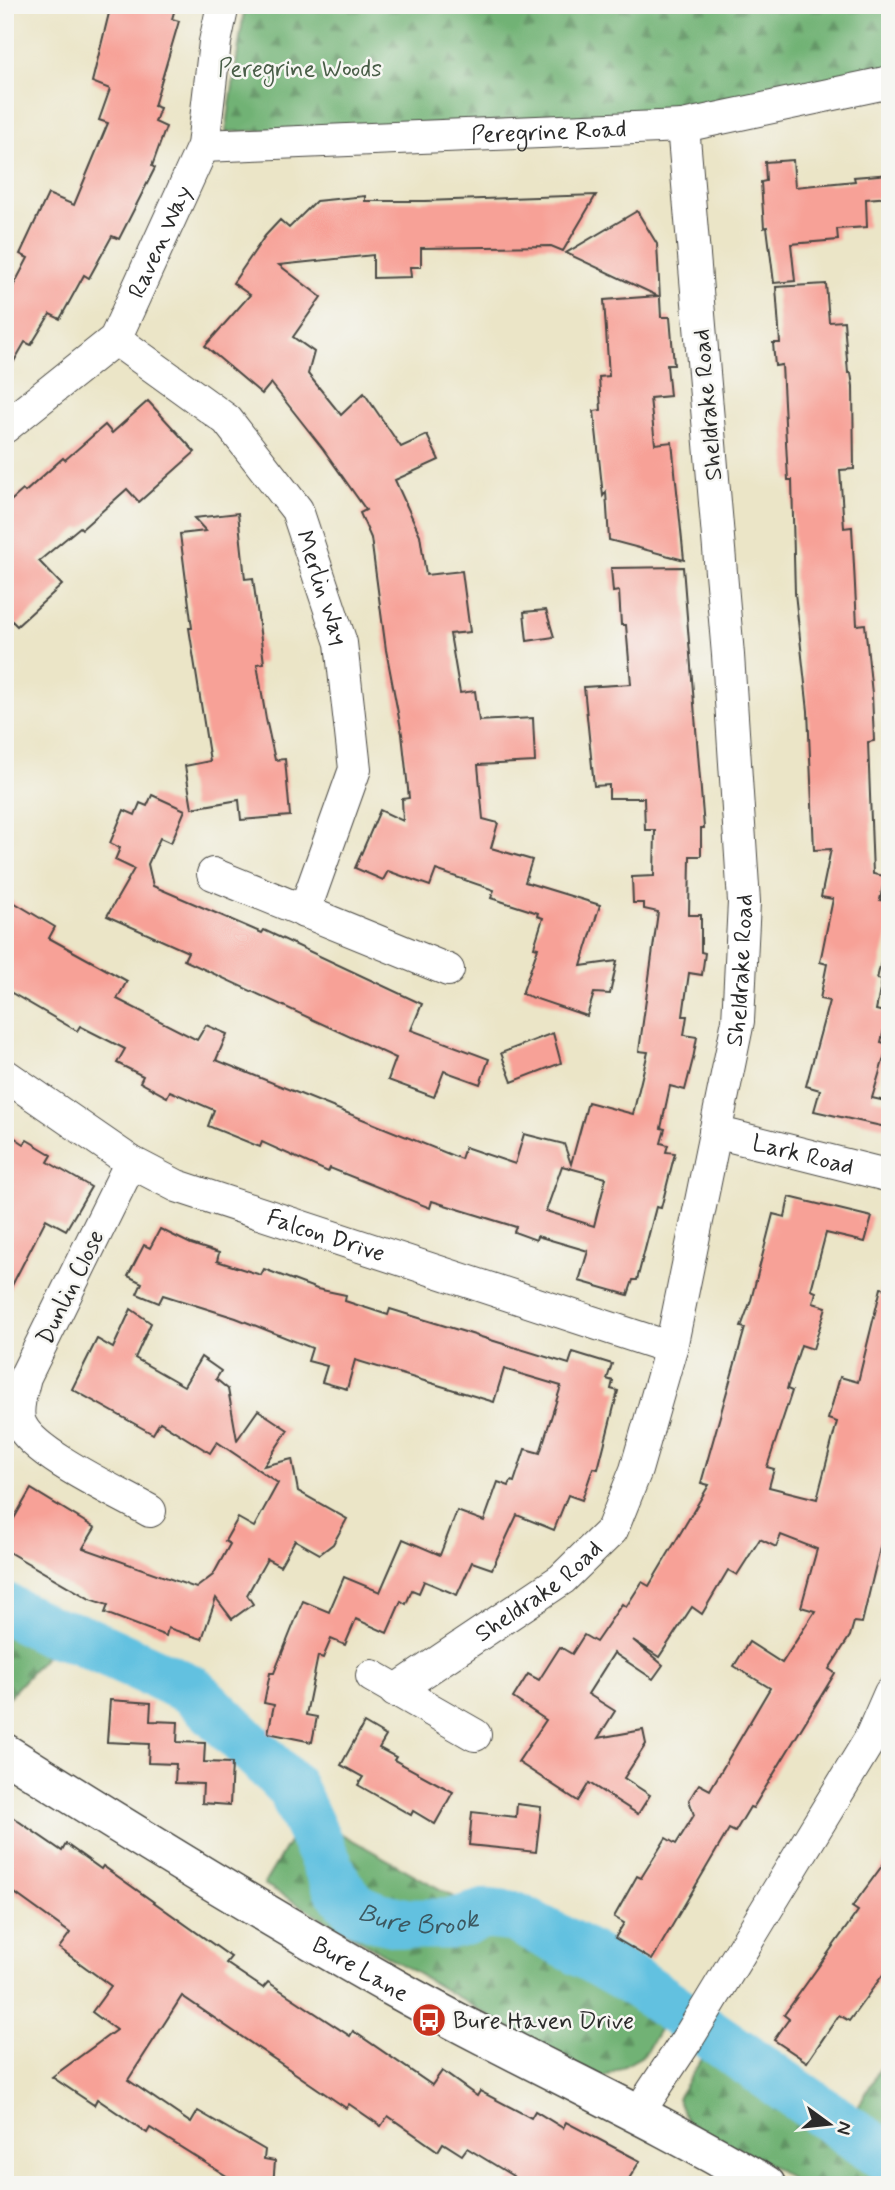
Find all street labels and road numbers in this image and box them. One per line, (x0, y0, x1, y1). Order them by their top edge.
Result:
street label: Peregrine Road (470, 114, 627, 152)
street label: Raven Way (122, 181, 200, 303)
street label: Sheldrake Road (686, 328, 731, 482)
street label: Merlin Way (288, 527, 355, 650)
street label: Sheldrake Road (719, 893, 761, 1049)
street label: Lark Road (749, 1128, 857, 1183)
street label: Falcon Drive (263, 1203, 389, 1270)
street label: Dunlin Close (30, 1225, 112, 1350)
street label: Sheldrake Road (469, 1534, 610, 1650)
street label: Bure Lane (306, 1930, 414, 2010)

